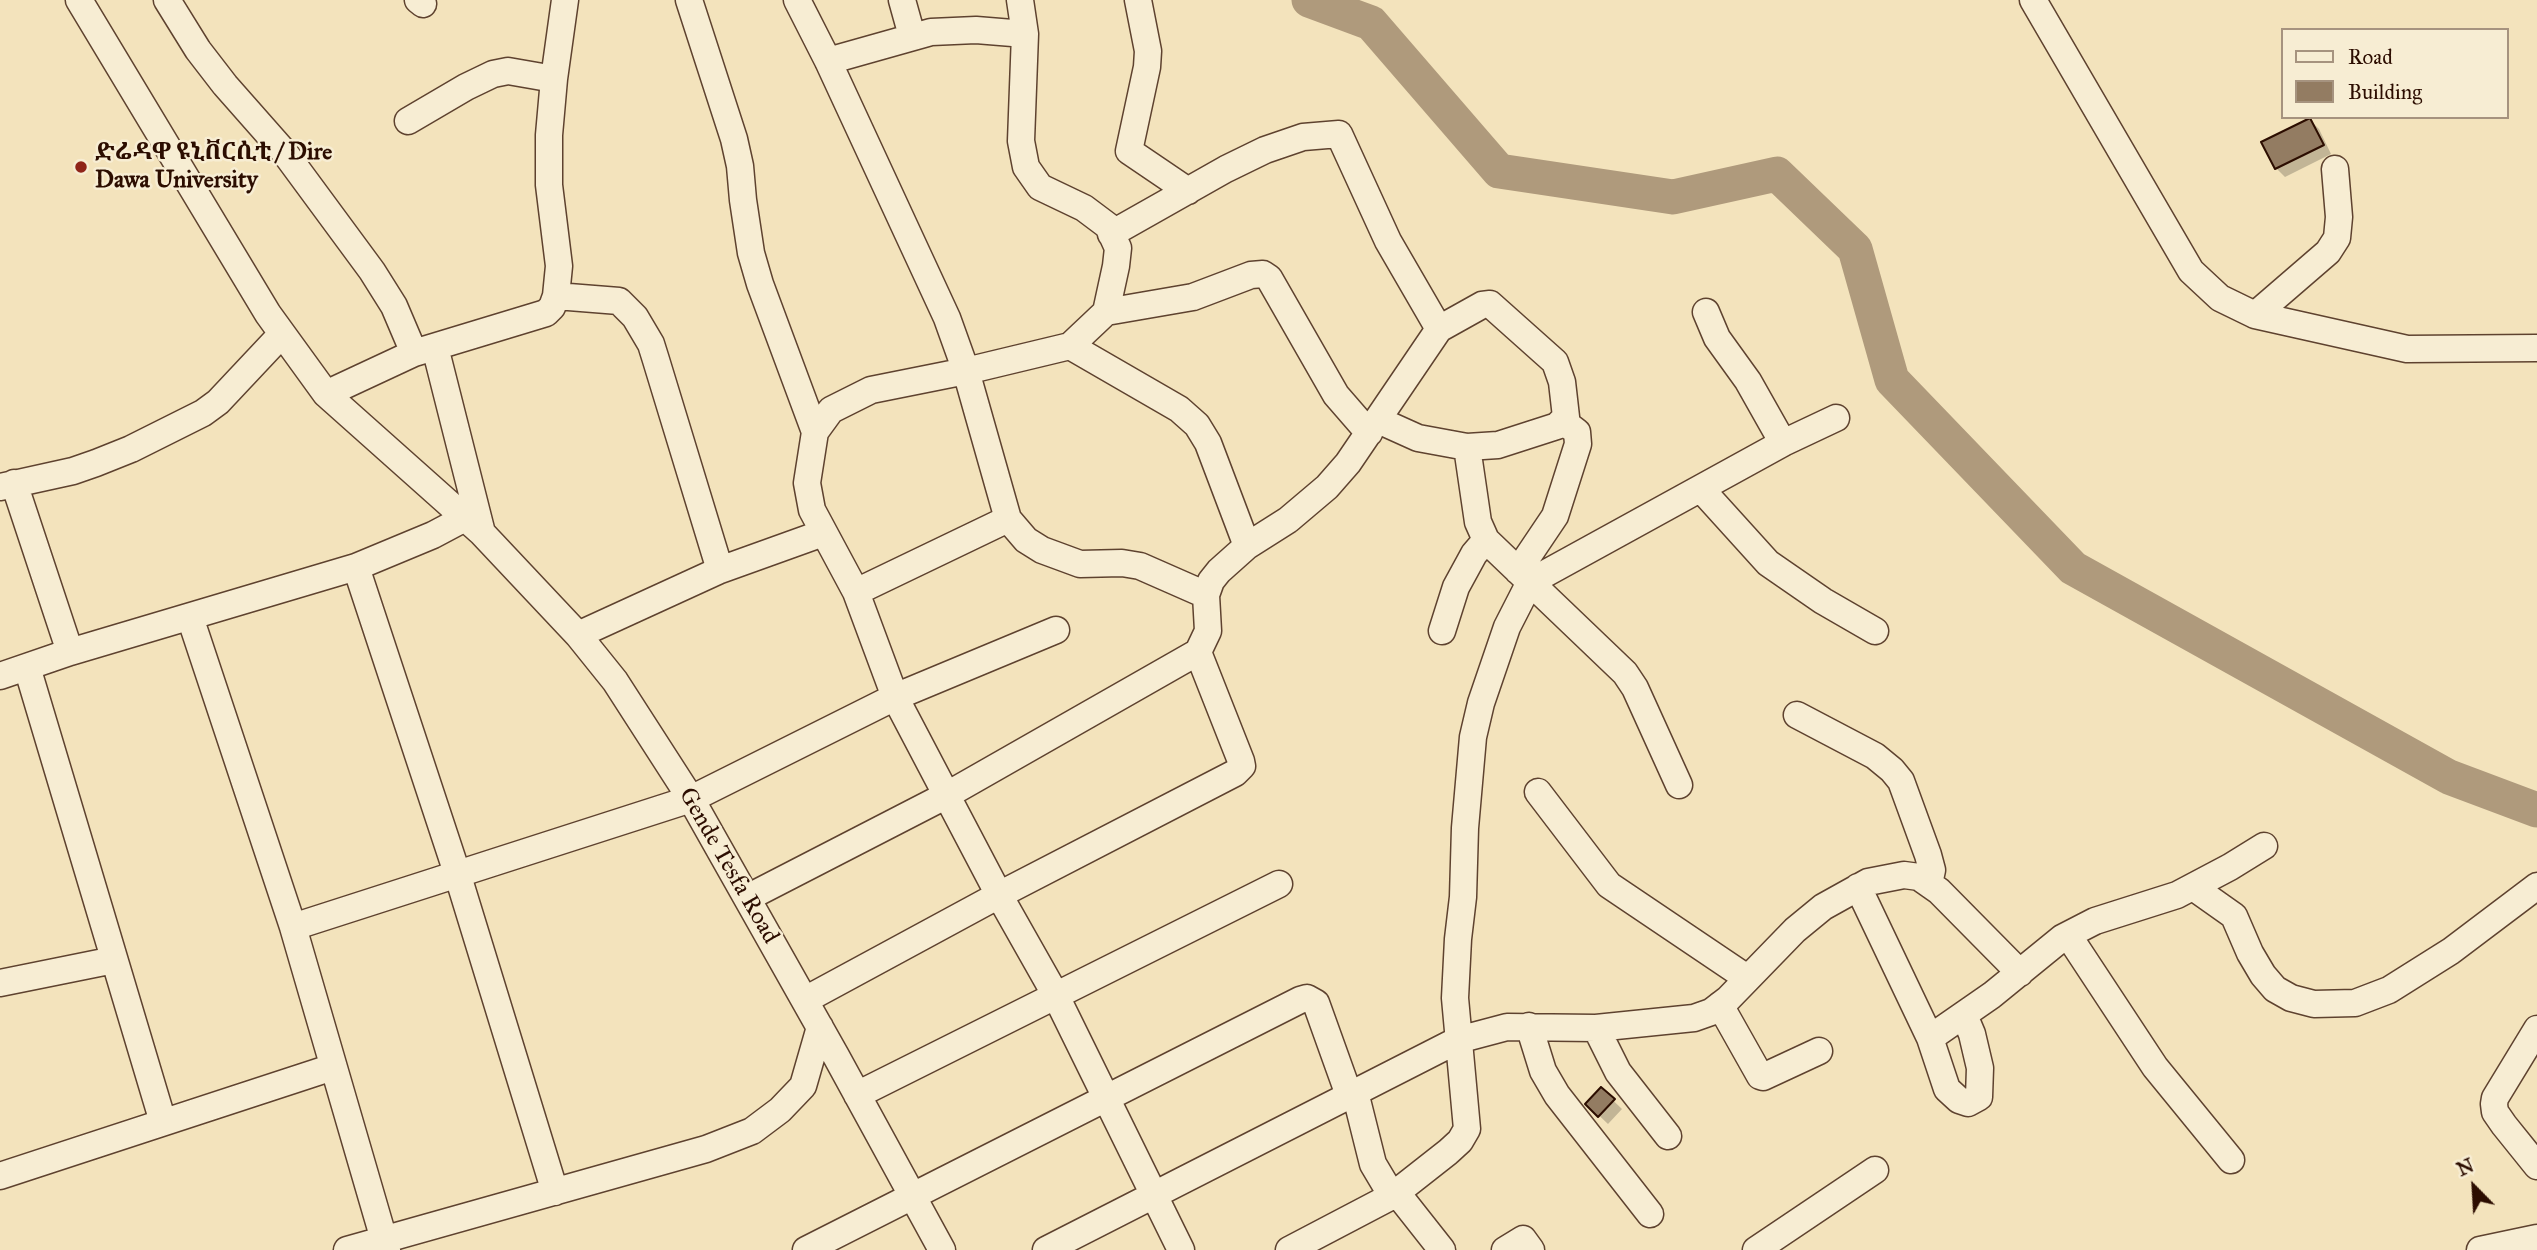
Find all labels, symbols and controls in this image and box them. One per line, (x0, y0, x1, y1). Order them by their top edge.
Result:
legend (2282, 28, 2509, 119)
text: Road (2348, 44, 2393, 70)
text: Building (2348, 79, 2422, 105)
place label: ድሬዳዋ ዩኒቨርሲቲ / Dire Dawa University (95, 139, 332, 195)
marker: ድሬዳዋ ዩኒቨርሲቲ / Dire Dawa University (73, 159, 89, 175)
street label: Gende Tesfa Road (672, 783, 784, 949)
north arrow (2439, 1152, 2509, 1222)
text: N (2453, 1154, 2477, 1181)

